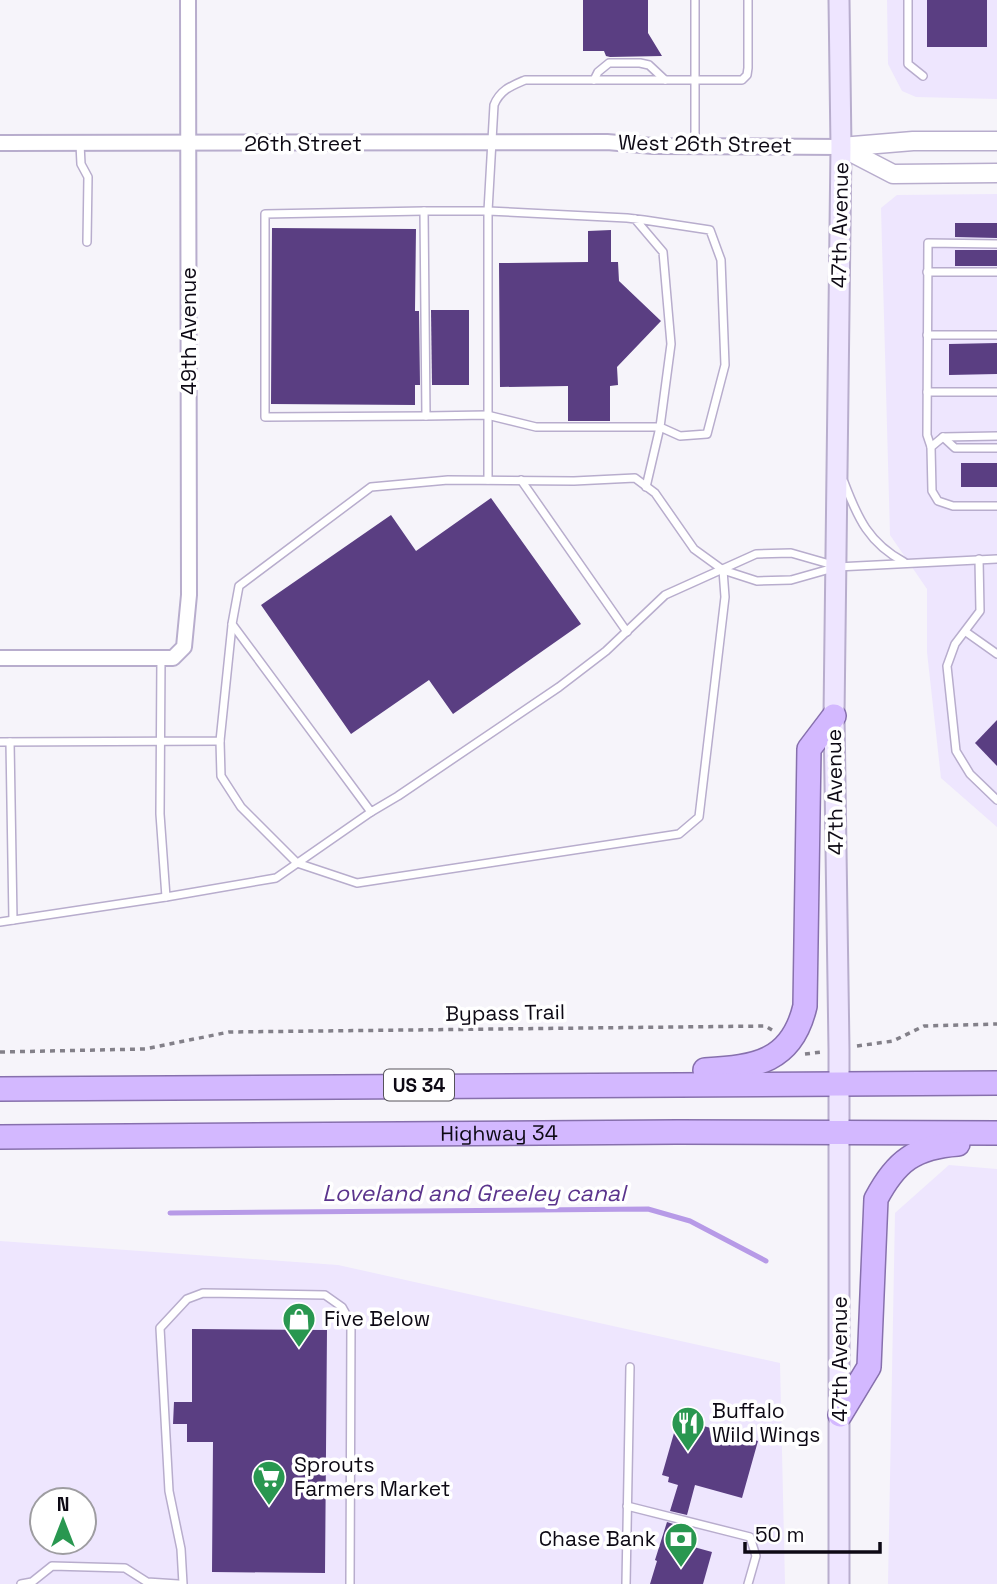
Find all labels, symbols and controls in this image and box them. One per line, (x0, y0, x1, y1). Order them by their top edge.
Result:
street label: West 26th Street (618, 128, 792, 159)
street label: 26th Street (244, 130, 362, 157)
street label: 47th Avenue (825, 162, 854, 288)
street label: 49th Avenue (175, 267, 202, 395)
street label: 47th Avenue (820, 729, 849, 855)
street label: Bypass Trail (445, 998, 565, 1027)
road number: US 34 (384, 1070, 454, 1100)
street label: Highway 34 (440, 1119, 558, 1147)
water label: Loveland and Greeley canal (322, 1178, 628, 1208)
street label: 47th Avenue (826, 1296, 853, 1422)
shop icon: Five Below (280, 1300, 318, 1349)
place label: Five Below (324, 1305, 430, 1332)
place label: Buffalo Wild Wings (712, 1397, 820, 1448)
restaurant icon: Buffalo Wild Wings (669, 1404, 707, 1453)
place label: Sprouts Farmers Market (294, 1451, 450, 1502)
supermarket icon: Sprouts Farmers Market (250, 1458, 288, 1507)
north arrow (28, 1486, 98, 1556)
text: N (57, 1492, 69, 1517)
scale bar (745, 1510, 880, 1554)
bank icon: Chase Bank (662, 1520, 700, 1569)
text: 50 m (755, 1521, 805, 1548)
place label: Chase Bank (539, 1525, 656, 1552)

